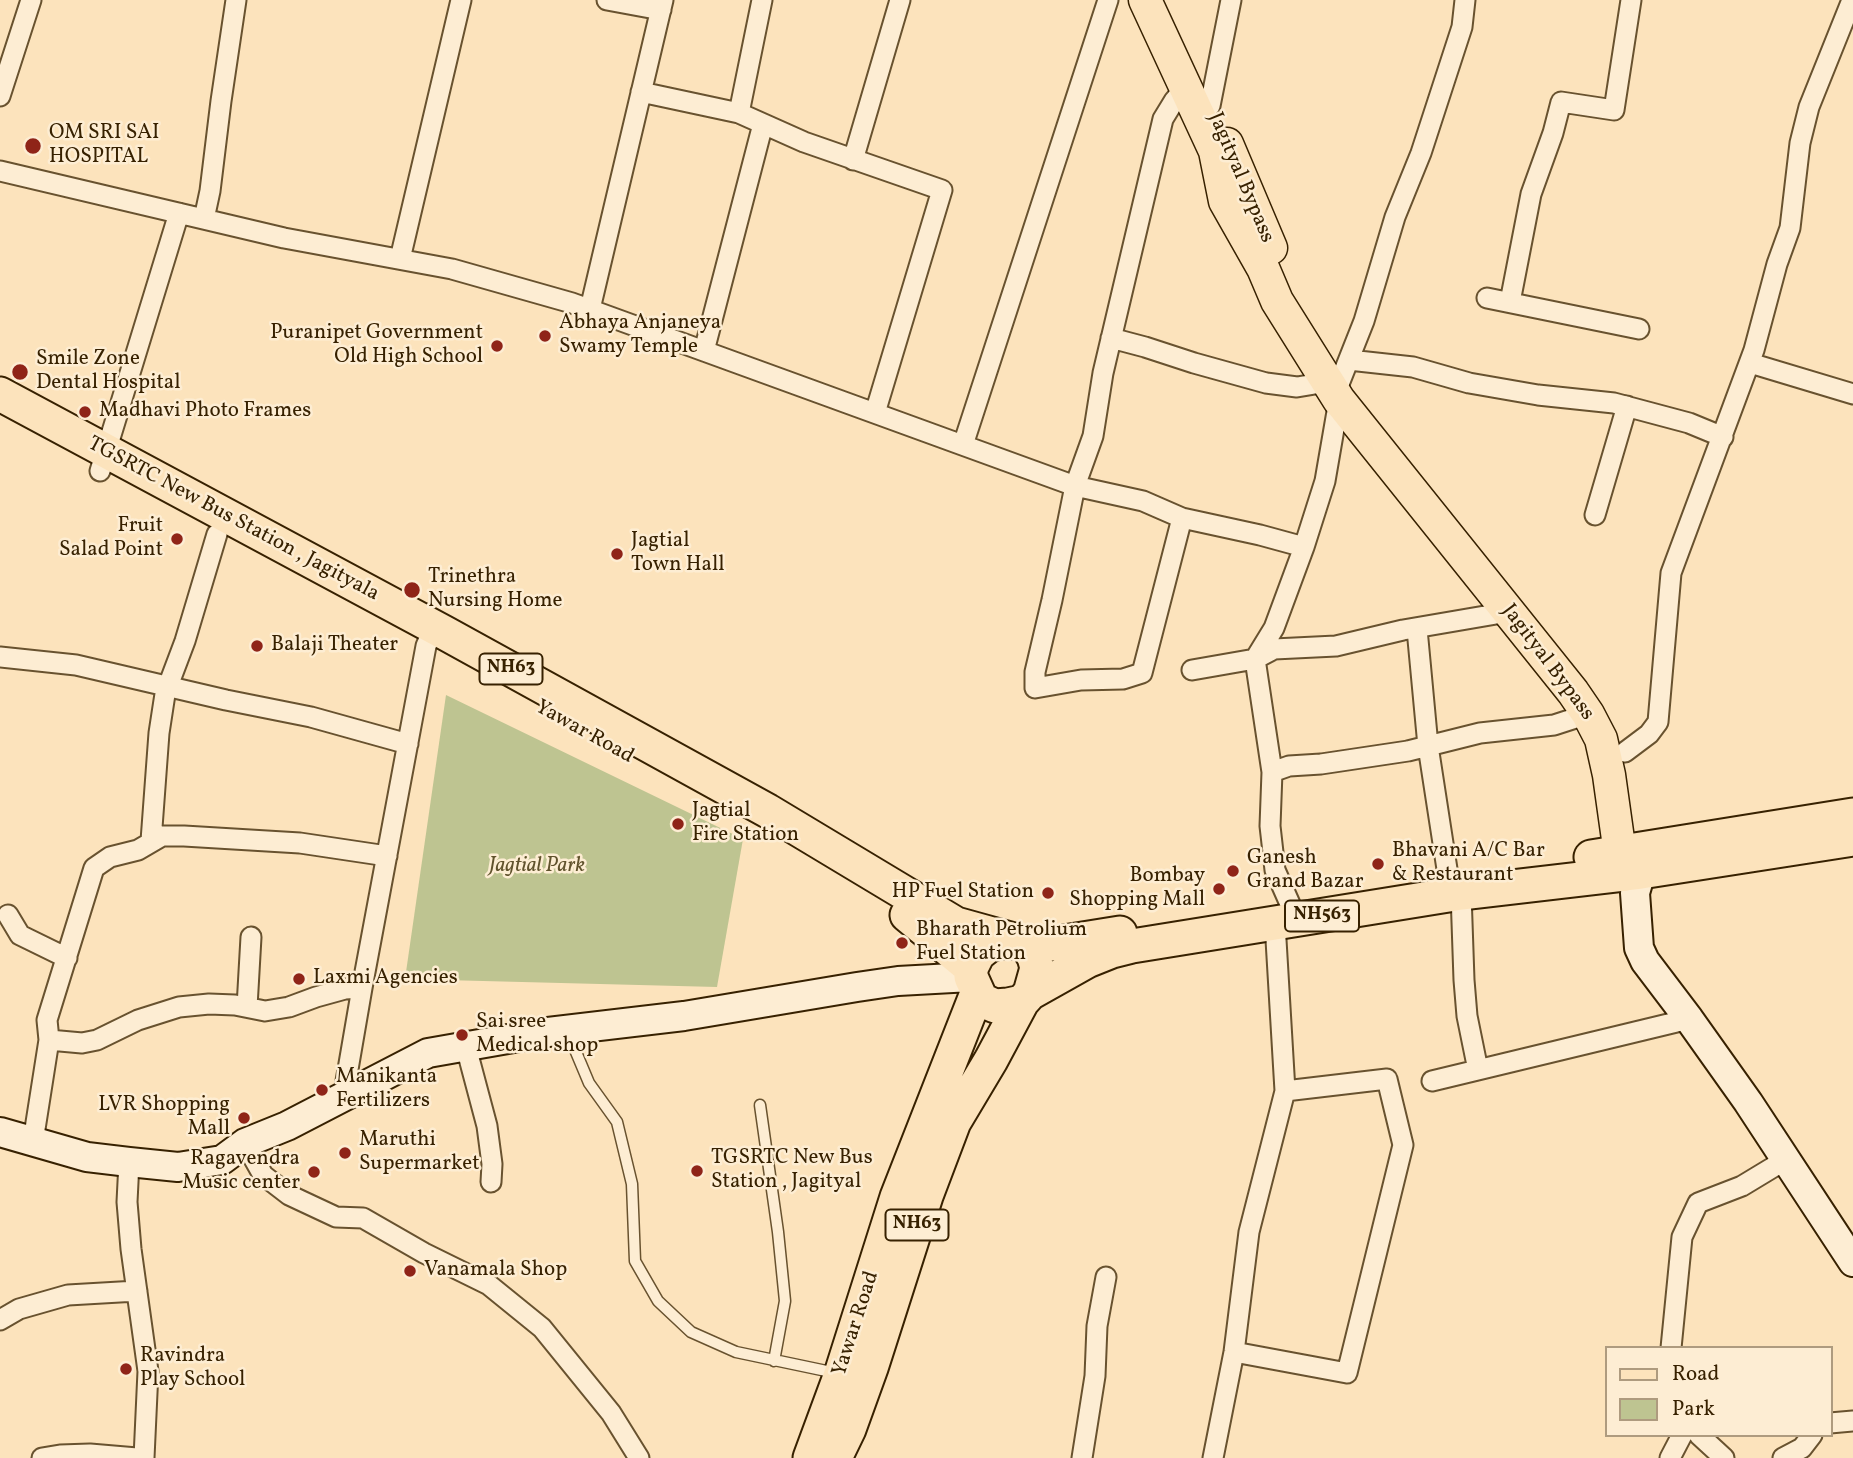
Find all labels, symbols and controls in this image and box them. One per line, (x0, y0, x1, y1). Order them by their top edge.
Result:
street label: Jagityal Bypass (1201, 109, 1279, 247)
place label: OM SRI SAI HOSPITAL (49, 121, 160, 171)
marker: OM SRI SAI HOSPITAL (23, 136, 43, 156)
place label: Abhaya Anjaneya Swamy Temple (559, 311, 721, 361)
place label: Puranipet Government Old High School (270, 321, 483, 371)
marker: Abhaya Anjaneya Swamy Temple (537, 328, 553, 344)
marker: Puranipet Government Old High School (489, 338, 505, 354)
place label: Smile Zone Dental Hospital (36, 347, 181, 397)
marker: Smile Zone Dental Hospital (10, 362, 30, 382)
place label: Madhavi Photo Frames (99, 399, 311, 425)
marker: Madhavi Photo Frames (77, 404, 93, 420)
street label: TGSRTC New Bus Station , Jagityala (83, 432, 383, 608)
place label: Fruit Salad Point (59, 514, 163, 564)
place label: Jagtial Town Hall (631, 529, 725, 579)
marker: Fruit Salad Point (169, 531, 185, 547)
marker: Jagtial Town Hall (609, 546, 625, 562)
place label: Trinethra Nursing Home (428, 565, 563, 615)
marker: Trinethra Nursing Home (402, 580, 422, 600)
street label: Jagityal Bypass (1495, 600, 1599, 726)
place label: Balaji Theater (271, 633, 398, 659)
marker: Balaji Theater (249, 638, 265, 654)
road number: NH63 (480, 654, 542, 684)
street label: Yawar Road (530, 696, 638, 770)
place label: Jagtial Fire Station (692, 799, 799, 849)
marker: Jagtial Fire Station (670, 816, 686, 832)
place label: Bhavani A/C Bar & Restaurant (1392, 839, 1545, 889)
place label: Ganesh Grand Bazar (1247, 846, 1364, 896)
park label: Jagtial Park (489, 854, 585, 880)
marker: Bhavani A/C Bar & Restaurant (1370, 856, 1386, 872)
marker: Ganesh Grand Bazar (1225, 863, 1241, 879)
place label: Bombay Shopping Mall (1069, 864, 1205, 914)
place label: HP Fuel Station (892, 880, 1034, 906)
marker: Bombay Shopping Mall (1211, 881, 1227, 897)
marker: HP Fuel Station (1040, 885, 1056, 901)
road number: NH563 (1285, 900, 1359, 932)
place label: Bharath Petrolium Fuel Station (916, 918, 1087, 968)
marker: Bharath Petrolium Fuel Station (894, 935, 910, 951)
place label: Laxmi Agencies (313, 966, 458, 992)
marker: Laxmi Agencies (291, 971, 307, 987)
place label: Sai sree Medical shop (476, 1010, 598, 1060)
marker: Sai sree Medical shop (454, 1027, 470, 1043)
place label: Manikanta Fertilizers (336, 1065, 437, 1115)
marker: Manikanta Fertilizers (314, 1082, 330, 1098)
place label: LVR Shopping Mall (98, 1093, 230, 1143)
marker: LVR Shopping Mall (236, 1110, 252, 1126)
place label: Maruthi Supermarket (359, 1128, 480, 1178)
marker: Maruthi Supermarket (337, 1145, 353, 1161)
place label: TGSRTC New Bus Station , Jagityal (711, 1146, 873, 1196)
place label: Ragavendra Music center (182, 1147, 300, 1197)
marker: TGSRTC New Bus Station , Jagityal (689, 1163, 705, 1179)
marker: Ragavendra Music center (306, 1164, 322, 1180)
road number: NH63 (886, 1210, 948, 1240)
place label: Vanamala Shop (424, 1258, 567, 1284)
marker: Vanamala Shop (402, 1263, 418, 1279)
street label: Yawar Road (828, 1268, 886, 1380)
place label: Ravindra Play School (140, 1344, 245, 1394)
legend (1604, 1346, 1832, 1437)
text: Road (1672, 1360, 1719, 1389)
marker: Ravindra Play School (118, 1361, 134, 1377)
text: Park (1672, 1395, 1715, 1424)

